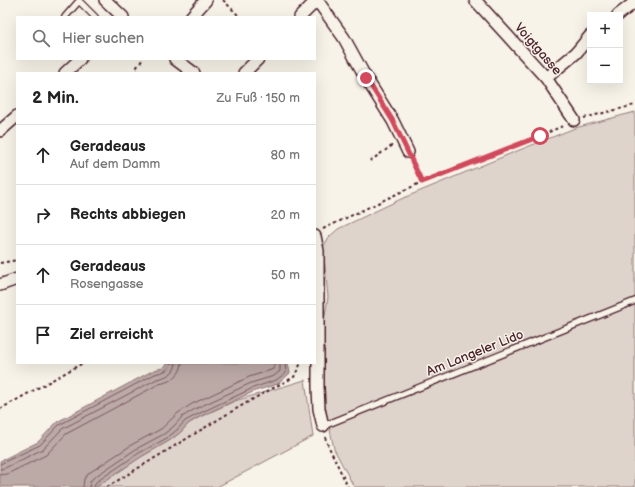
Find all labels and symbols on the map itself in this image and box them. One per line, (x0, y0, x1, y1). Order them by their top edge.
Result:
street label: Voigtgasse (511, 20, 565, 79)
route end (357, 69, 375, 87)
route start (531, 127, 549, 145)
street label: Am Langeler Lido (424, 326, 526, 380)

